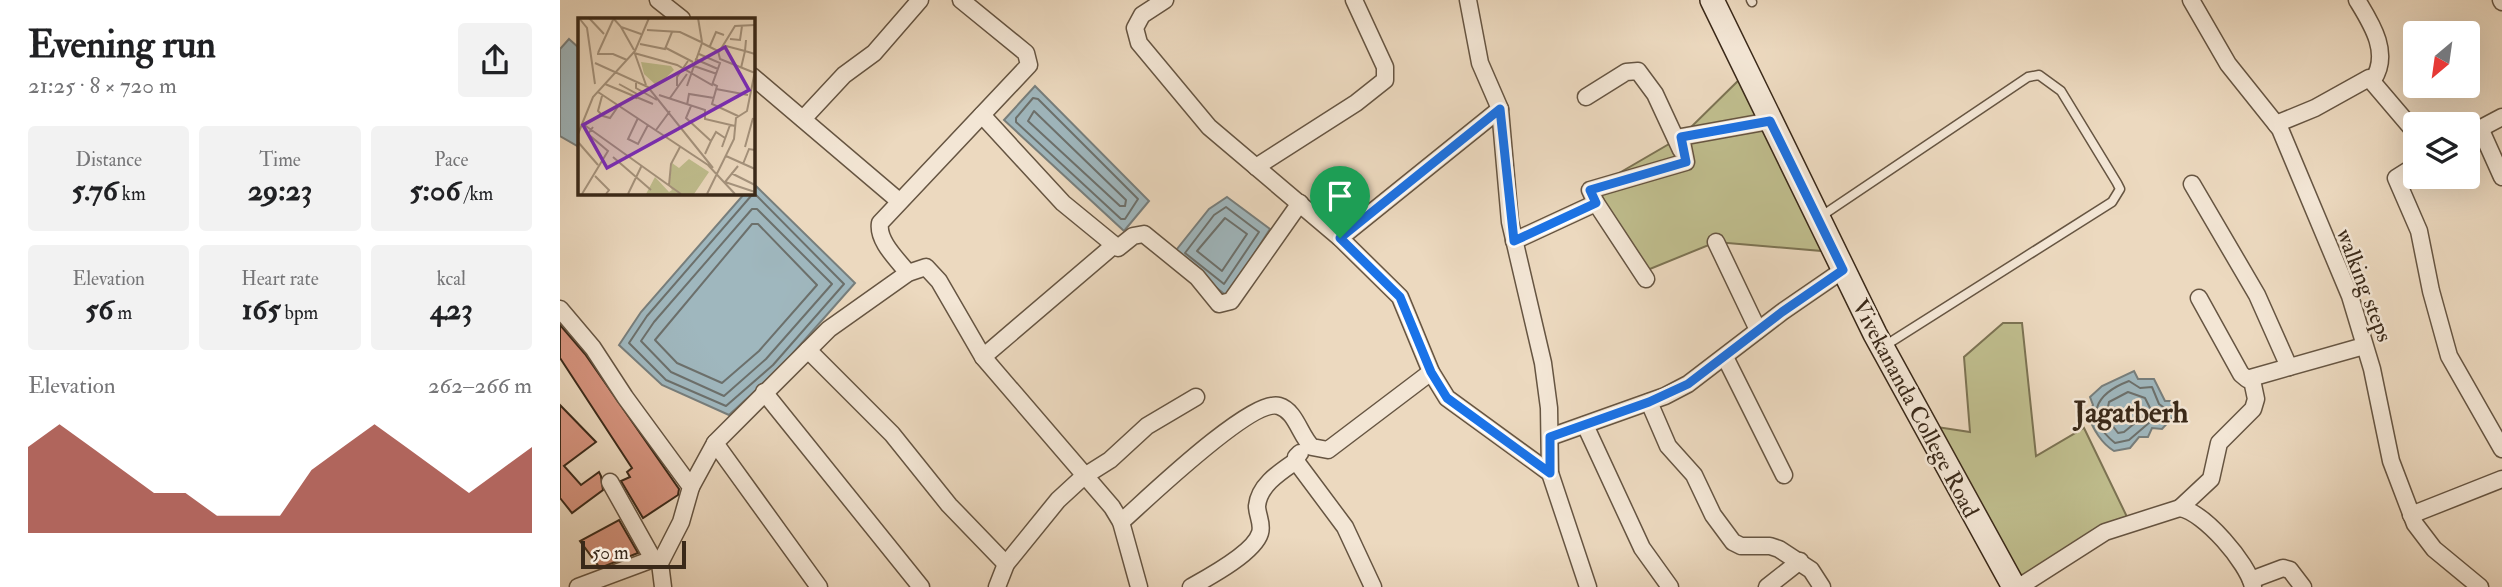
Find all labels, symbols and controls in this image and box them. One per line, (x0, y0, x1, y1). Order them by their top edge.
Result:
inset map (578, 18, 754, 194)
text: Evening run (28, 21, 216, 69)
north arrow (2403, 21, 2480, 98)
map controls (2403, 21, 2480, 189)
button: share (458, 23, 532, 97)
text: 21:25 · 8 × 720 m (28, 71, 177, 100)
button: layers (2403, 112, 2480, 189)
text: Distance (75, 148, 142, 172)
text: Time (259, 148, 301, 172)
text: Pace (434, 148, 468, 172)
pin (1310, 166, 1370, 238)
text: 5.76 (72, 172, 118, 209)
text: 29:23 (248, 172, 312, 209)
text: 5:06 (409, 172, 461, 209)
icon: arrive (1321, 177, 1359, 215)
text: km (118, 182, 146, 206)
text: /km (461, 182, 493, 206)
street label: walking steps (2329, 224, 2399, 346)
text: Elevation (72, 267, 145, 291)
text: Heart rate (241, 267, 319, 291)
text: kcal (437, 267, 466, 291)
text: 56 (85, 291, 113, 328)
text: 165 (242, 291, 281, 328)
text: 423 (430, 291, 473, 328)
street label: Vivekananda College Road (1846, 294, 1986, 523)
text: m (113, 301, 132, 325)
text: bpm (281, 301, 318, 325)
text: Elevation (28, 371, 116, 400)
text: 262–266 m (428, 371, 532, 400)
district label: Jagatberh (2072, 394, 2189, 431)
scale bar (581, 538, 686, 570)
text: 50 m (592, 541, 629, 565)

